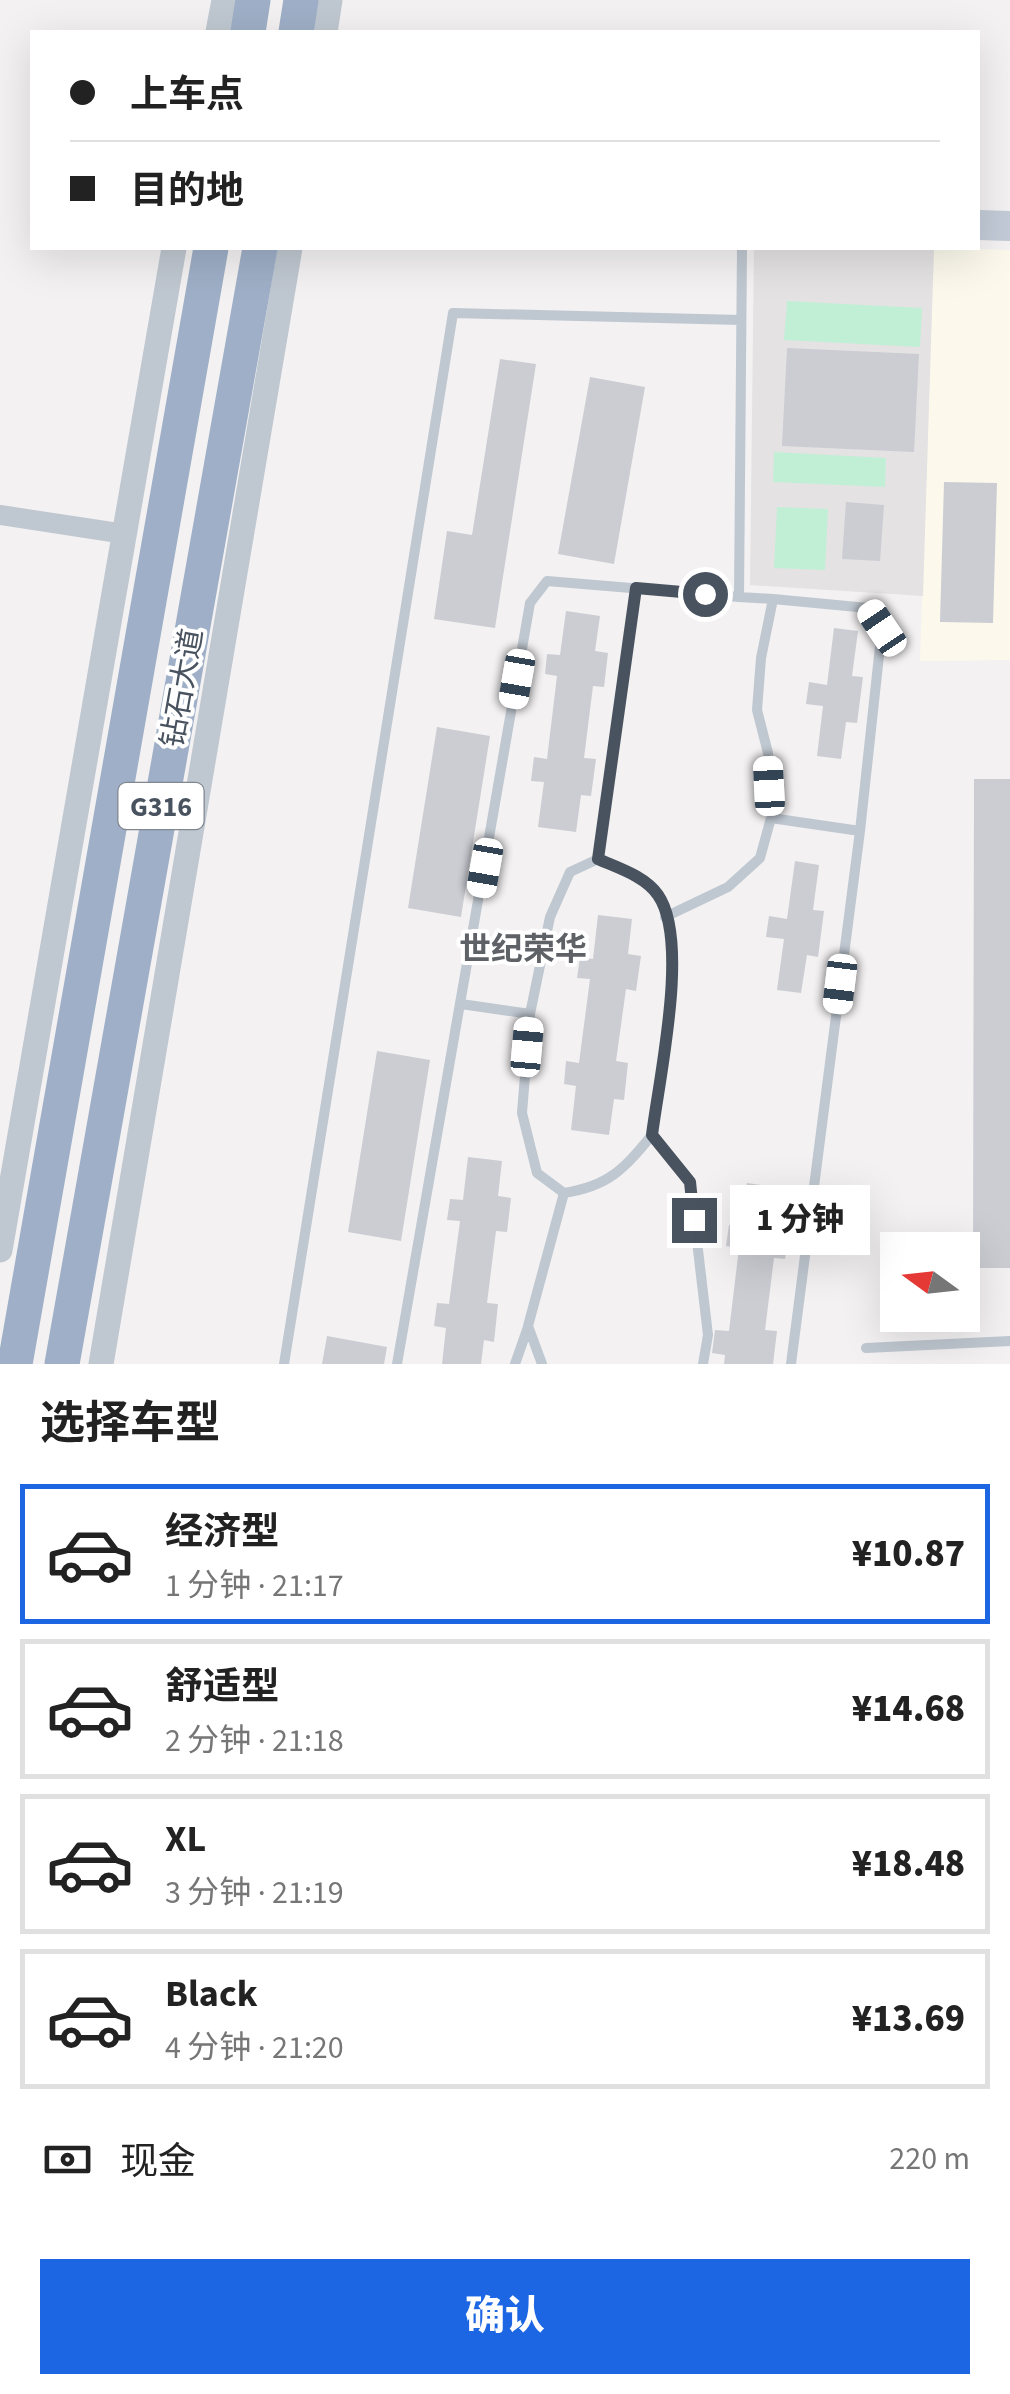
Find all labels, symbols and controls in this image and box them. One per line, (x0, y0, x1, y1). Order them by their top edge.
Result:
text: 上车点 (130, 68, 244, 122)
text: 目的地 (130, 164, 244, 218)
route start (683, 572, 728, 617)
car (853, 595, 911, 661)
street label: 钻石大道 (151, 625, 214, 751)
car (497, 647, 537, 711)
car (752, 755, 786, 817)
road number: G316 (119, 783, 204, 829)
car (465, 836, 505, 900)
district label: 世纪荣华 (459, 927, 587, 973)
car (821, 952, 859, 1016)
car (509, 1016, 545, 1078)
callout: 1 分钟 (729, 1185, 869, 1255)
text: 1 分钟 (756, 1197, 844, 1243)
route end (672, 1198, 717, 1243)
north arrow (880, 1232, 980, 1332)
map controls (880, 1232, 980, 1332)
text: 选择车型 (40, 1392, 220, 1456)
text: 经济型 (165, 1505, 279, 1559)
icon: car (45, 1509, 135, 1599)
text: ¥10.87 (852, 1527, 965, 1581)
text: 1 分钟 · 21:17 (165, 1563, 344, 1609)
text: 舒适型 (165, 1660, 279, 1714)
icon: car (45, 1664, 135, 1754)
text: ¥14.68 (852, 1682, 965, 1736)
text: 2 分钟 · 21:18 (165, 1718, 344, 1764)
text: XL (165, 1812, 206, 1866)
icon: car (45, 1819, 135, 1909)
text: ¥18.48 (852, 1837, 965, 1891)
text: 3 分钟 · 21:19 (165, 1870, 344, 1916)
text: Black (165, 1967, 258, 2021)
icon: car (45, 1974, 135, 2064)
text: ¥13.69 (852, 1992, 965, 2046)
text: 4 分钟 · 21:20 (165, 2025, 344, 2071)
icon: cash (40, 2132, 95, 2187)
text: 现金 (120, 2135, 196, 2189)
text: 220 m (889, 2136, 970, 2182)
button: 确认 (40, 2259, 970, 2374)

